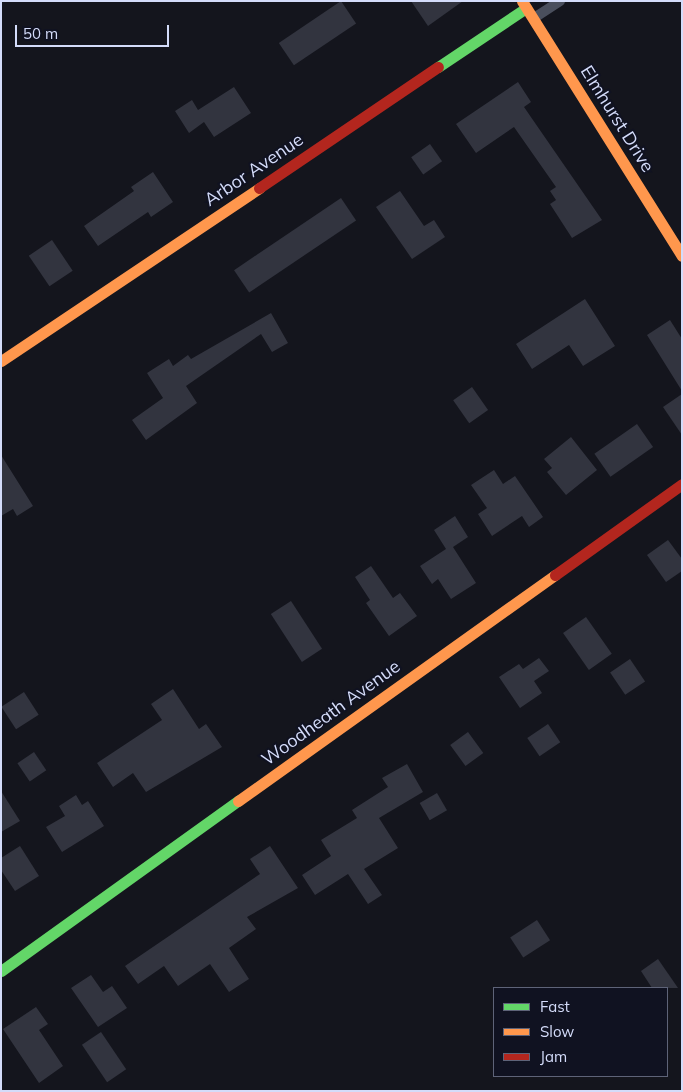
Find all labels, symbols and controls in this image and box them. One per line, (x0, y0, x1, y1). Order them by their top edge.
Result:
scale bar (18, 15, 171, 47)
text: 50 m (23, 24, 58, 43)
street label: Elmhurst Drive (576, 62, 658, 176)
street label: Arbor Avenue (200, 129, 308, 211)
street label: Woodheath Avenue (258, 656, 404, 770)
legend (493, 987, 668, 1077)
text: Fast (540, 997, 570, 1016)
text: Slow (540, 1022, 574, 1041)
text: Jam (540, 1047, 567, 1066)

